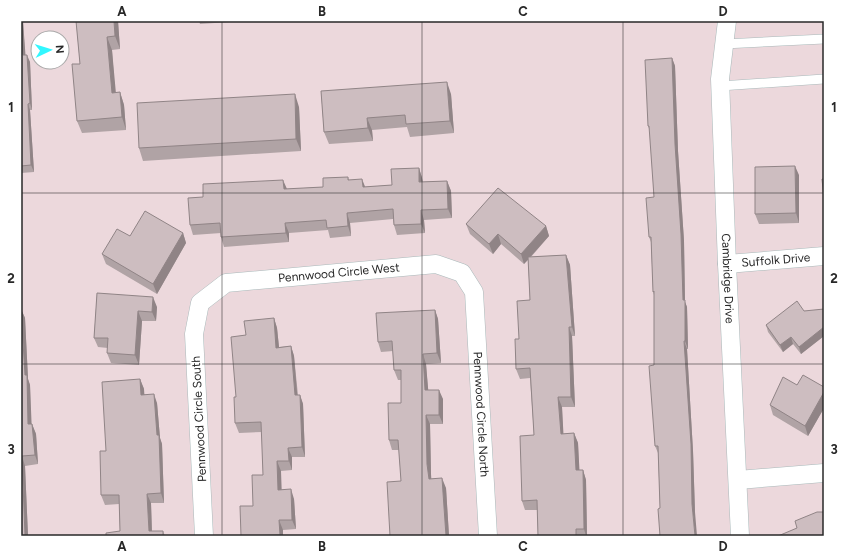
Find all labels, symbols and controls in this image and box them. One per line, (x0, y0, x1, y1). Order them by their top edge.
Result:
text: A (117, 4, 127, 19)
text: B (318, 4, 326, 19)
text: C (518, 4, 528, 19)
text: D (718, 4, 728, 19)
north arrow (30, 30, 70, 70)
text: N (53, 45, 66, 54)
text: 1 (8, 100, 14, 115)
text: 1 (831, 100, 837, 115)
street label: Cambridge Drive (719, 233, 737, 324)
street label: Suffolk Drive (741, 250, 811, 270)
street label: Pennwood Circle West (278, 260, 401, 285)
text: 2 (7, 271, 15, 286)
text: 2 (830, 271, 838, 286)
street label: Pennwood Circle North (470, 351, 492, 478)
street label: Pennwood Circle South (189, 355, 209, 482)
text: 3 (7, 442, 15, 457)
text: 3 (830, 442, 838, 457)
text: A (117, 539, 127, 554)
text: B (318, 539, 326, 554)
text: C (518, 539, 528, 554)
text: D (718, 539, 728, 554)

